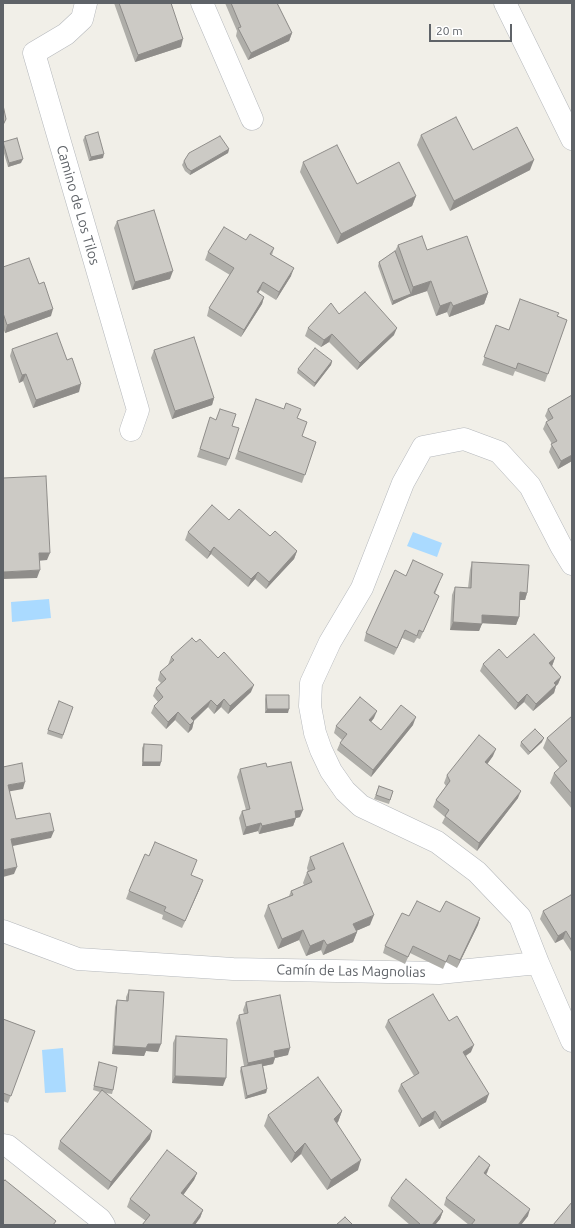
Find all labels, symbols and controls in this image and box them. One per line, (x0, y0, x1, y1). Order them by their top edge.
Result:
scale bar (431, 16, 514, 42)
text: 20 m (436, 24, 463, 37)
street label: Camino de Los Tilos (53, 143, 103, 267)
street label: Camín de Las Magnolias (276, 961, 426, 981)

